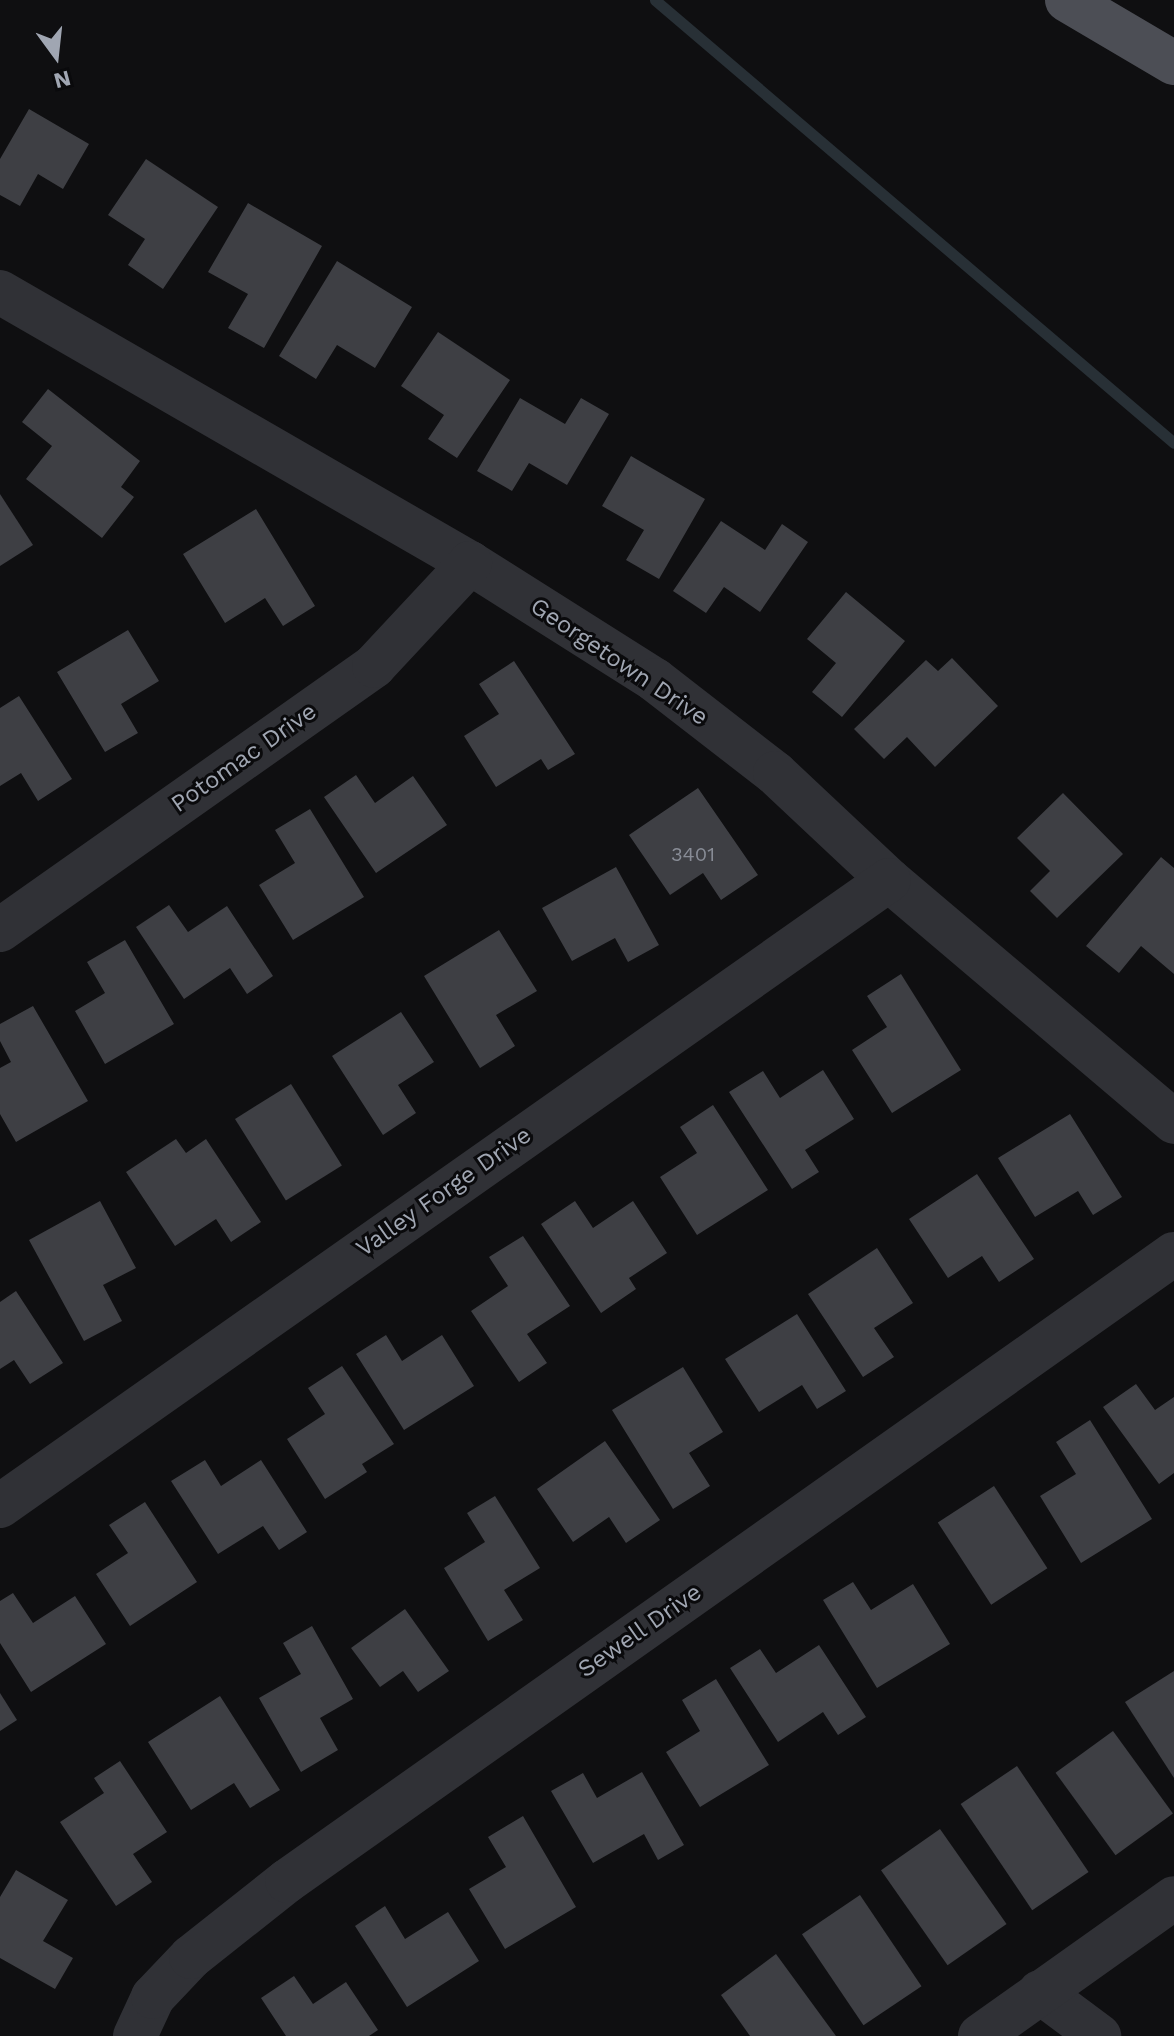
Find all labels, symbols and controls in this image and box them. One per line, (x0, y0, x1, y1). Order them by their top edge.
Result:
north arrow (16, 16, 96, 96)
text: N (51, 65, 73, 94)
street label: Georgetown Drive (525, 592, 713, 732)
street label: Potomac Drive (166, 697, 322, 819)
house number: 3401 (671, 842, 715, 866)
street label: Valley Forge Drive (351, 1121, 537, 1263)
street label: Sewell Drive (572, 1578, 708, 1684)

